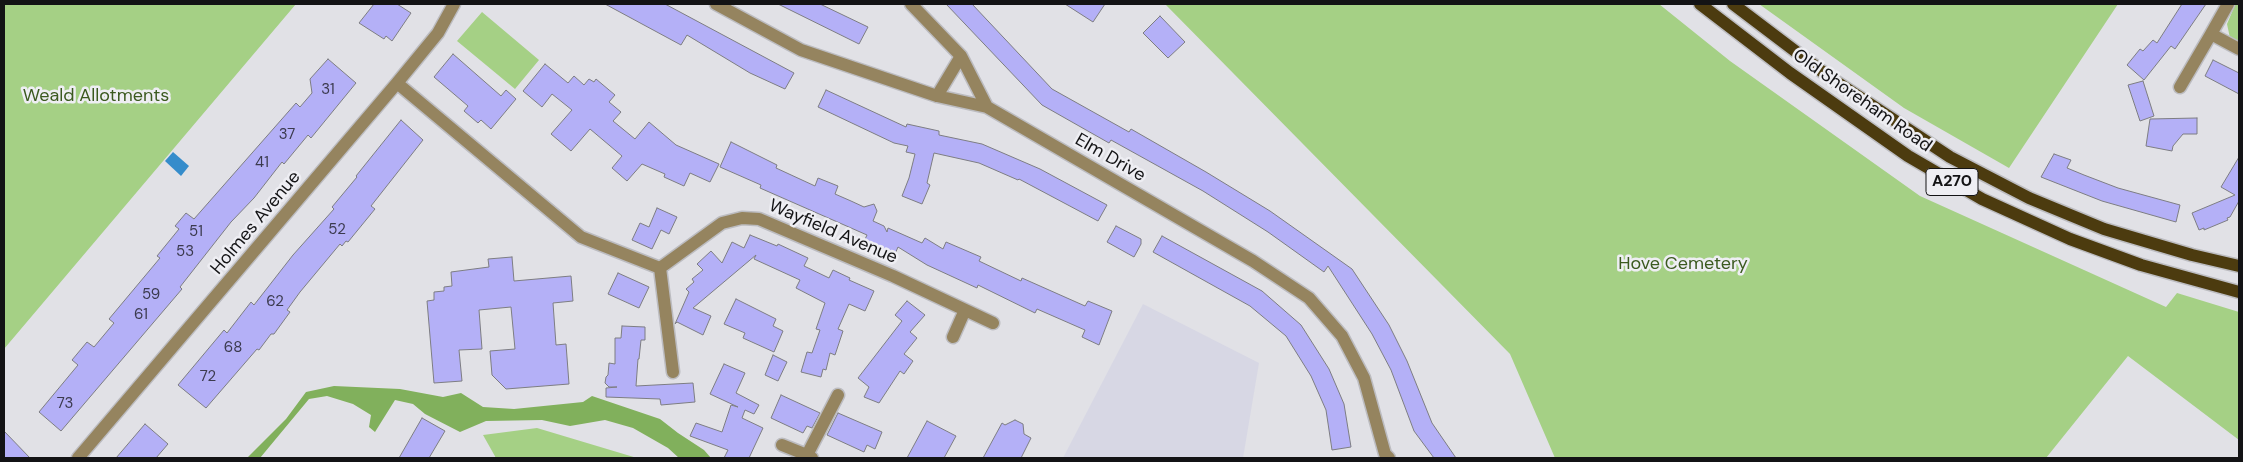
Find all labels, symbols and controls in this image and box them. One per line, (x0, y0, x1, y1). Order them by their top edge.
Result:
street label: Old Shoreham Road (1788, 45, 1936, 157)
house number: 31 (321, 81, 335, 99)
park label: Weald Allotments (23, 85, 169, 107)
house number: 37 (279, 126, 295, 144)
street label: Elm Drive (1071, 129, 1149, 187)
house number: 41 (255, 154, 269, 172)
street label: Holmes Avenue (207, 167, 305, 279)
road number: A270 (1926, 168, 1978, 196)
street label: Wayfield Avenue (765, 195, 901, 269)
house number: 52 (328, 221, 346, 239)
house number: 51 (189, 223, 203, 241)
house number: 53 (176, 243, 194, 261)
park label: Hove Cemetery (1618, 253, 1748, 275)
house number: 59 (142, 286, 160, 304)
house number: 62 (266, 293, 284, 311)
house number: 61 (134, 306, 148, 324)
house number: 68 (224, 339, 242, 357)
house number: 72 (200, 368, 216, 386)
house number: 73 (57, 395, 73, 413)

